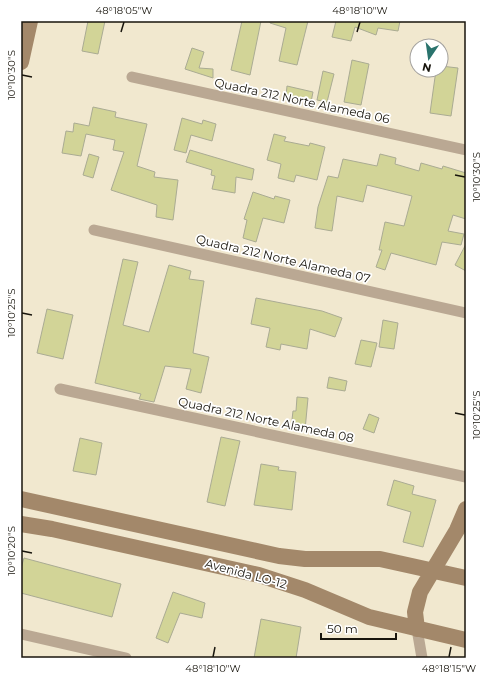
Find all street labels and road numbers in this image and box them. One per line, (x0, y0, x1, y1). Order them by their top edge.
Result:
street label: Quadra 212 Norte Alameda 06 (213, 75, 391, 126)
street label: Quadra 212 Norte Alameda 07 (194, 231, 372, 286)
street label: Quadra 212 Norte Alameda 08 (177, 394, 356, 446)
street label: Avenida LO-12 (204, 555, 289, 592)

